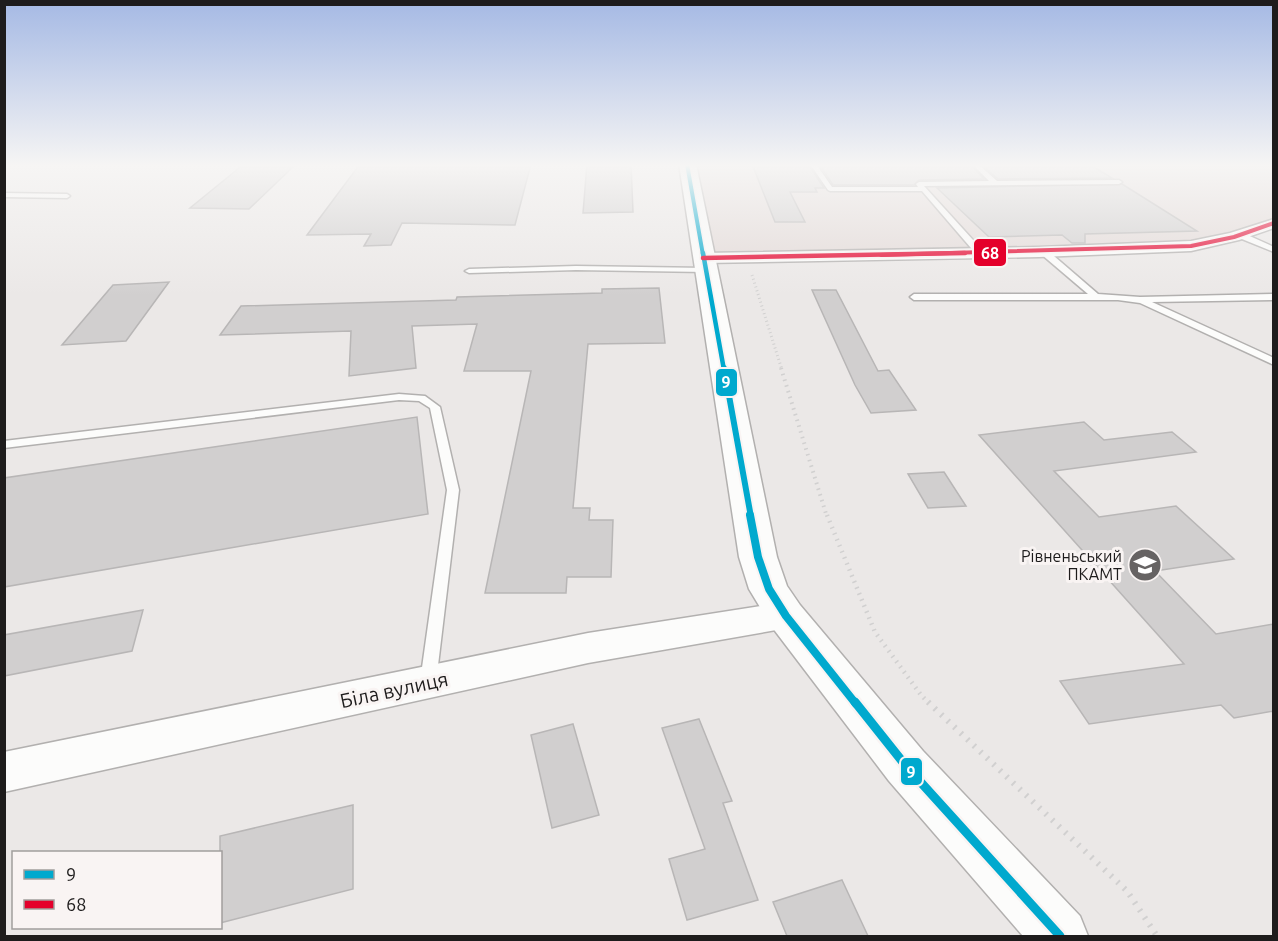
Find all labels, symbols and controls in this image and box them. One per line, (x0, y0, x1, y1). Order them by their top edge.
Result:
line badge: 68 (973, 238, 1007, 267)
text: 68 (981, 244, 999, 262)
line badge: 9 (715, 368, 738, 397)
text: 9 (721, 373, 731, 391)
place label: Рівненьський ПКАМТ (1021, 547, 1122, 583)
school or university icon: Рівненьський ПКАМТ (1127, 547, 1163, 583)
street label: Біла вулиця (338, 667, 450, 712)
line badge: 9 (900, 757, 923, 786)
text: 9 (906, 763, 916, 781)
legend (12, 851, 222, 929)
text: 9 (66, 864, 76, 884)
text: 68 (66, 894, 86, 914)

